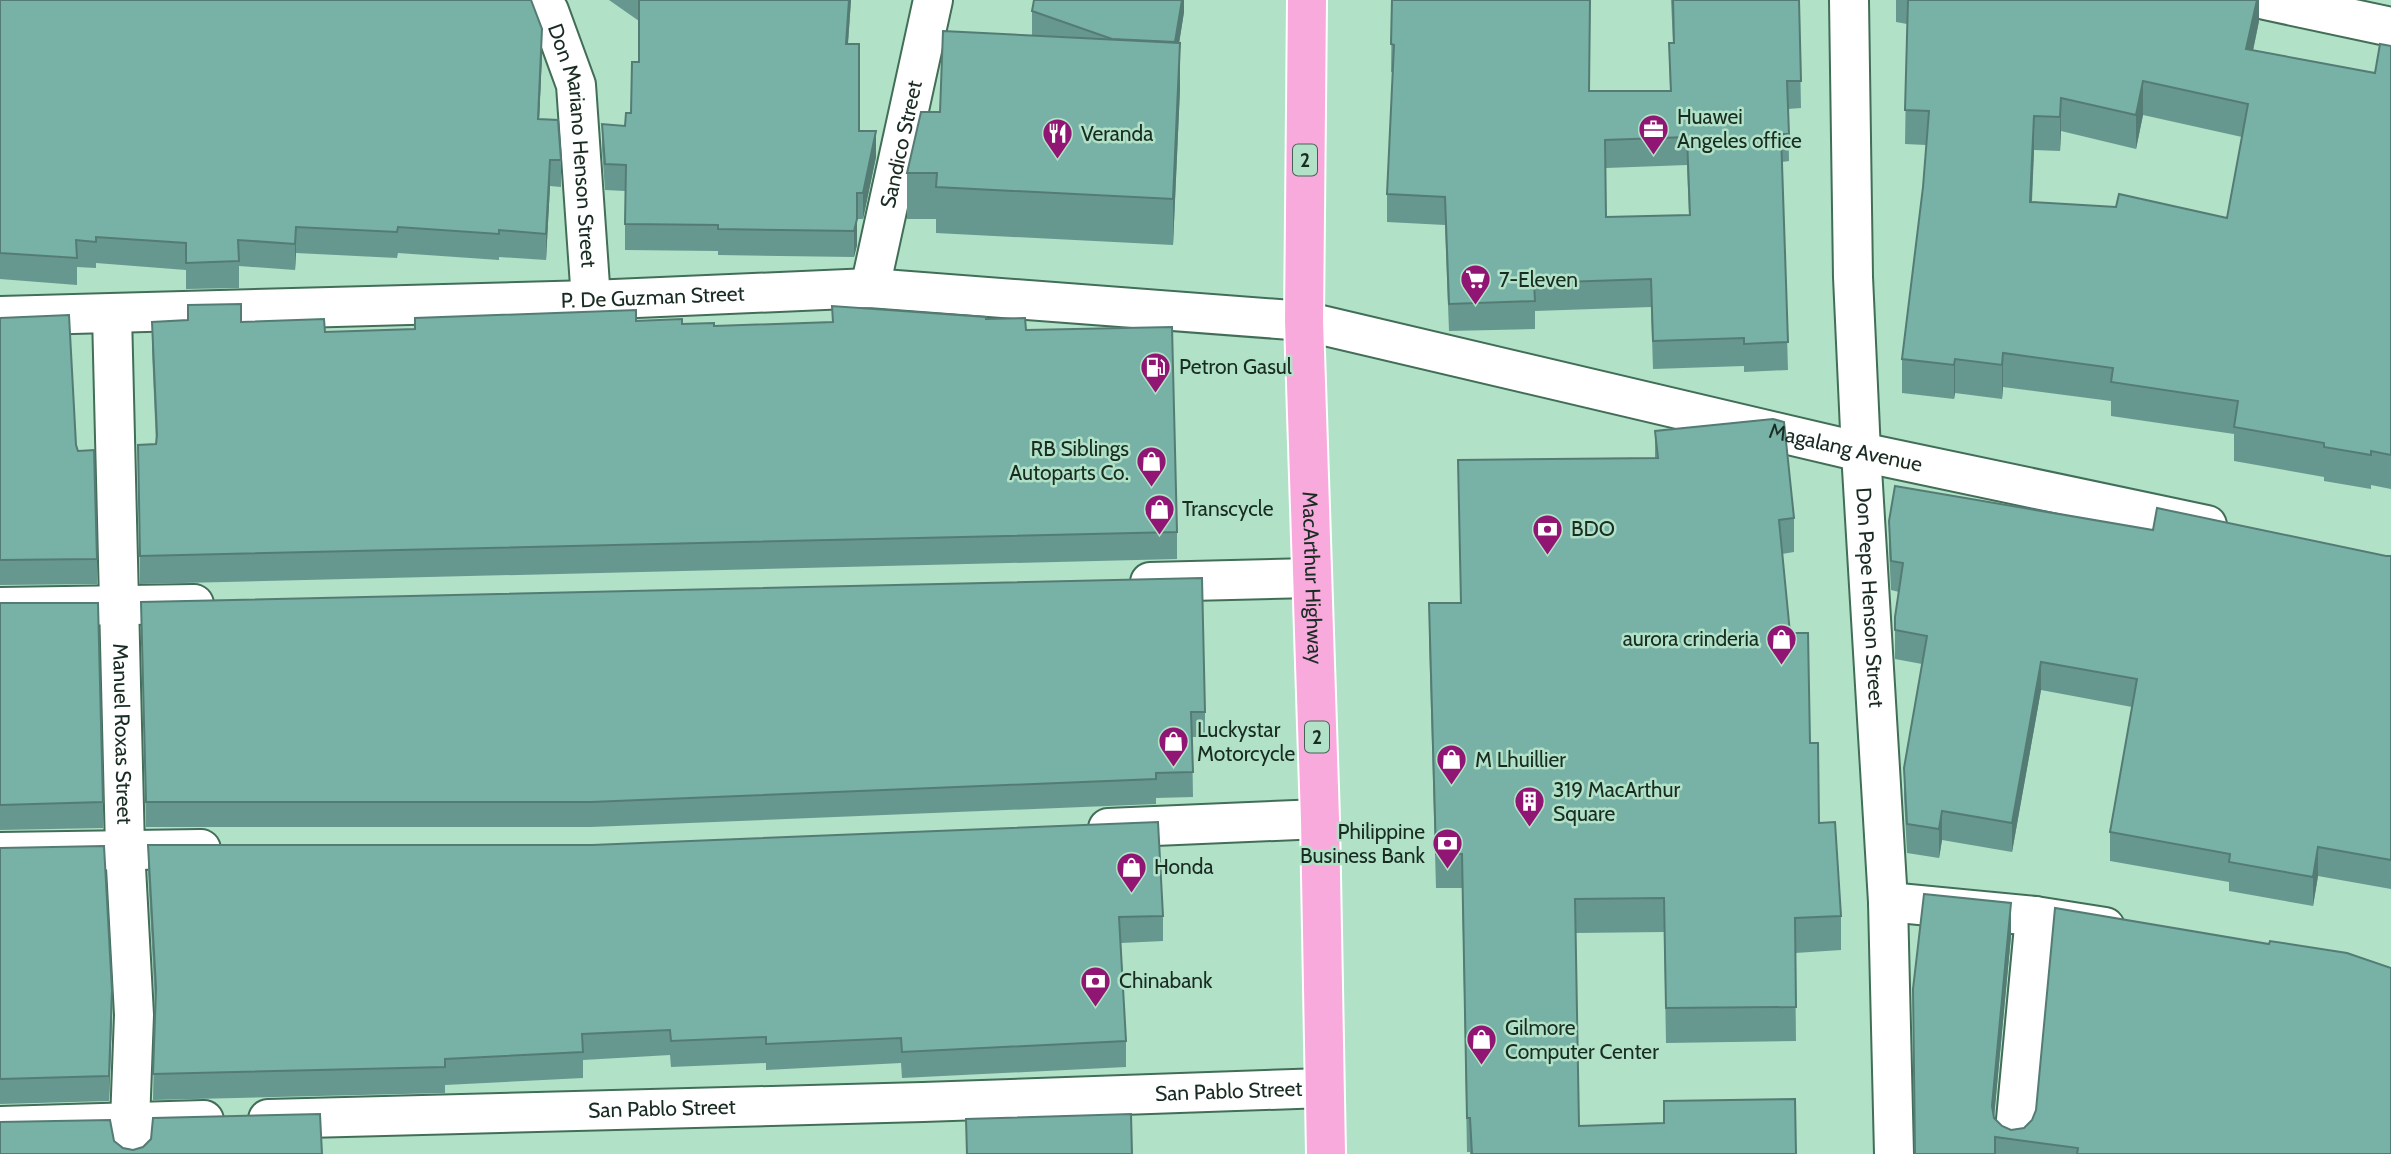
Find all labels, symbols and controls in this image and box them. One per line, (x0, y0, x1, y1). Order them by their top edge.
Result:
street label: Don Mariano Henson Street (543, 20, 602, 268)
street label: Sandico Street (875, 78, 927, 210)
place label: Huawei Angeles office (1677, 104, 1802, 153)
office icon: Huawei Angeles office (1637, 112, 1671, 156)
restaurant icon: Veranda (1041, 117, 1075, 161)
place label: Veranda (1081, 121, 1153, 146)
road number: 2 (1293, 144, 1317, 176)
supermarket icon: 7-Eleven (1459, 263, 1493, 307)
place label: 7-Eleven (1499, 267, 1578, 292)
street label: P. De Guzman Street (560, 280, 745, 313)
fuel station icon: Petron Gasul (1139, 350, 1173, 394)
place label: Petron Gasul (1179, 354, 1292, 379)
street label: Magalang Avenue (1767, 418, 1925, 477)
place label: RB Siblings Autoparts Co. (1009, 436, 1129, 485)
shop icon: RB Siblings Autoparts Co. (1135, 444, 1169, 488)
street label: Don Pepe Henson Street (1851, 487, 1889, 708)
street label: MacArthur Highway (1297, 491, 1328, 665)
shop icon: Transcycle (1142, 492, 1176, 536)
place label: Transcycle (1182, 496, 1274, 521)
bank icon: BDO (1531, 512, 1565, 556)
place label: BDO (1571, 516, 1615, 541)
shop icon: aurora crinderia (1765, 622, 1799, 666)
place label: aurora crinderia (1623, 626, 1759, 651)
street label: Manuel Roxas Street (108, 643, 137, 825)
place label: Luckystar Motorcycle (1197, 717, 1295, 766)
road number: 2 (1305, 722, 1329, 752)
shop icon: Luckystar Motorcycle (1157, 725, 1191, 769)
shop icon: M Lhuillier (1435, 743, 1469, 787)
place label: M Lhuillier (1475, 747, 1566, 772)
place label: 319 MacArthur Square (1553, 777, 1680, 826)
building icon: 319 MacArthur Square (1513, 785, 1547, 829)
place label: Philippine Business Bank (1300, 819, 1426, 868)
bank icon: Philippine Business Bank (1431, 827, 1465, 871)
shop icon: Honda (1114, 850, 1148, 894)
place label: Honda (1154, 854, 1214, 879)
bank icon: Chinabank (1079, 964, 1113, 1008)
place label: Chinabank (1119, 968, 1213, 993)
place label: Gilmore Computer Center (1505, 1015, 1659, 1064)
shop icon: Gilmore Computer Center (1465, 1023, 1499, 1067)
street label: San Pablo Street (1154, 1076, 1303, 1106)
street label: San Pablo Street (588, 1094, 736, 1123)

